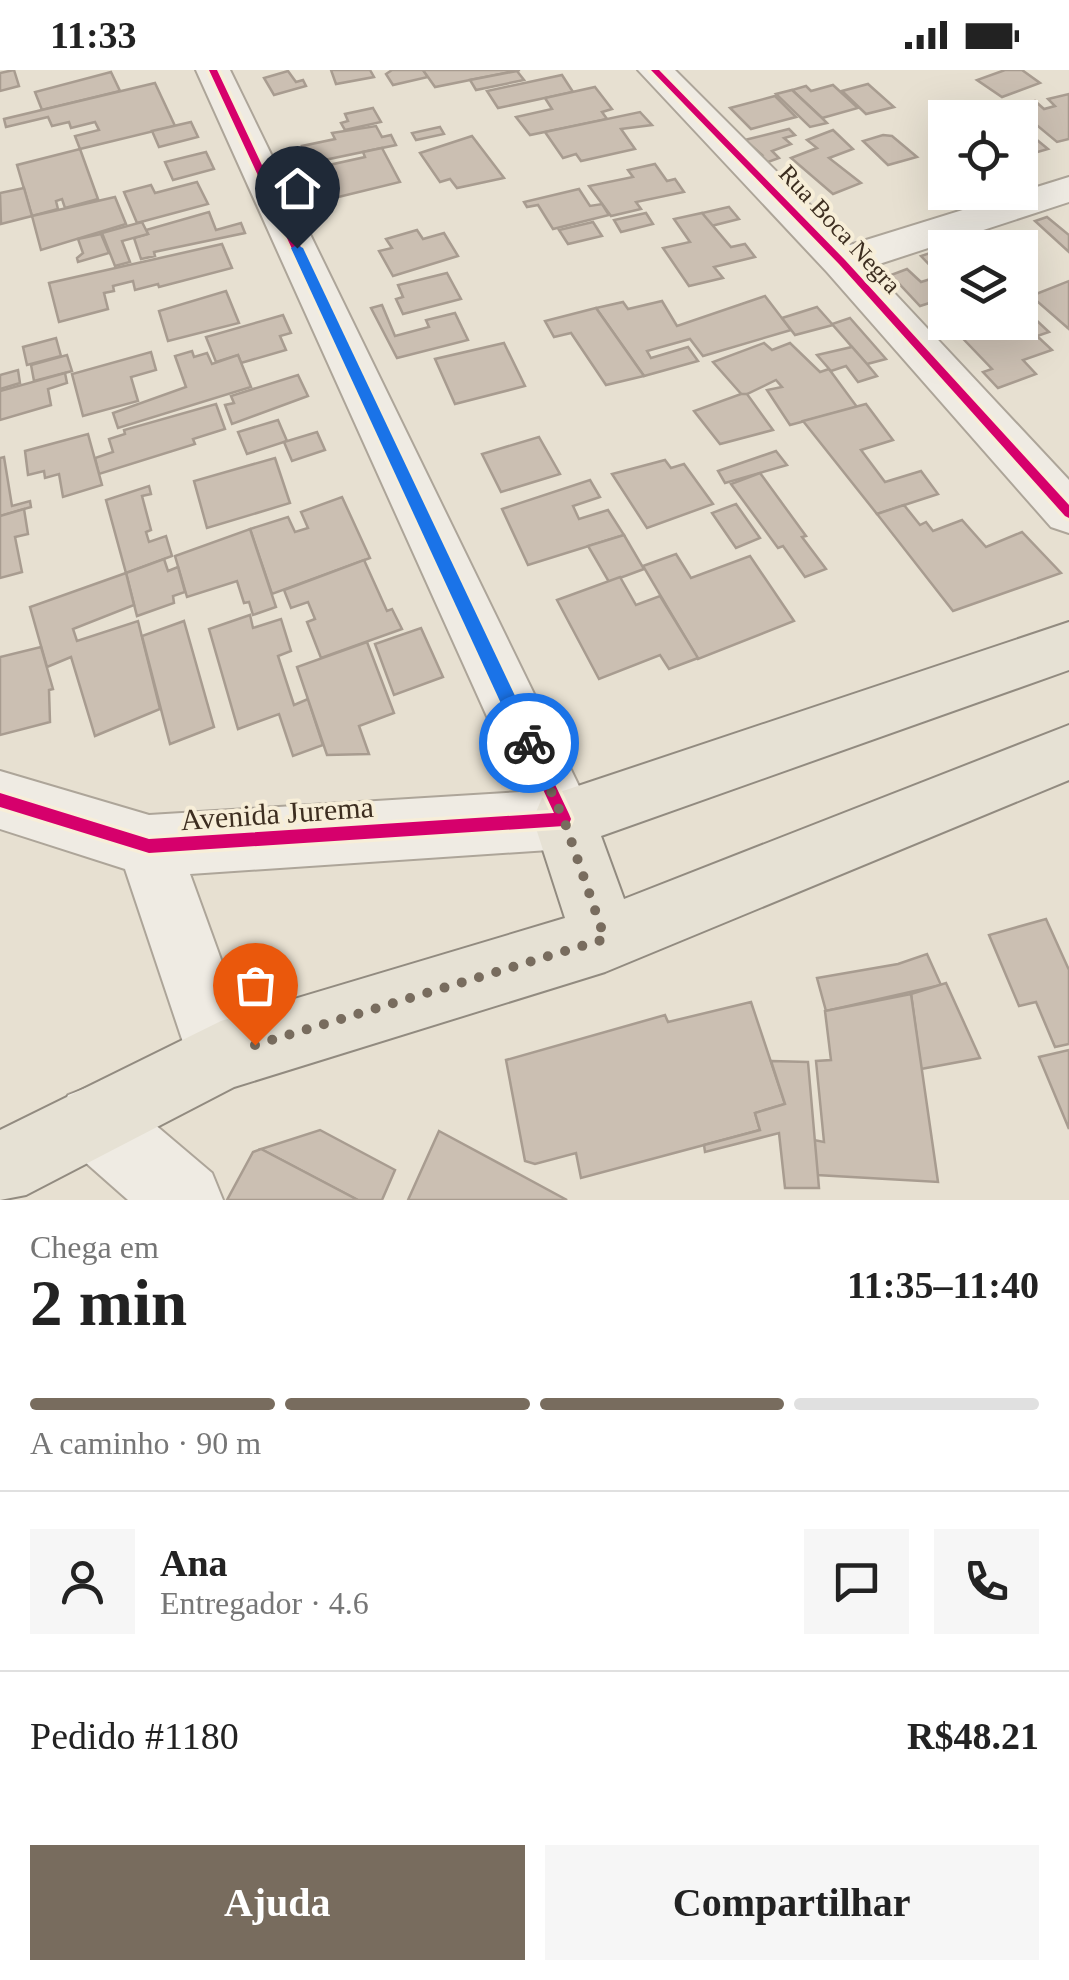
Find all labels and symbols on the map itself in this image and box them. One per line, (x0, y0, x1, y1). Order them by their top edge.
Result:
pin (255, 146, 340, 249)
street label: Rua Boca Negra (774, 159, 906, 299)
courier (479, 693, 579, 793)
street label: Avenida Jurema (179, 790, 375, 836)
pin (213, 943, 298, 1046)

